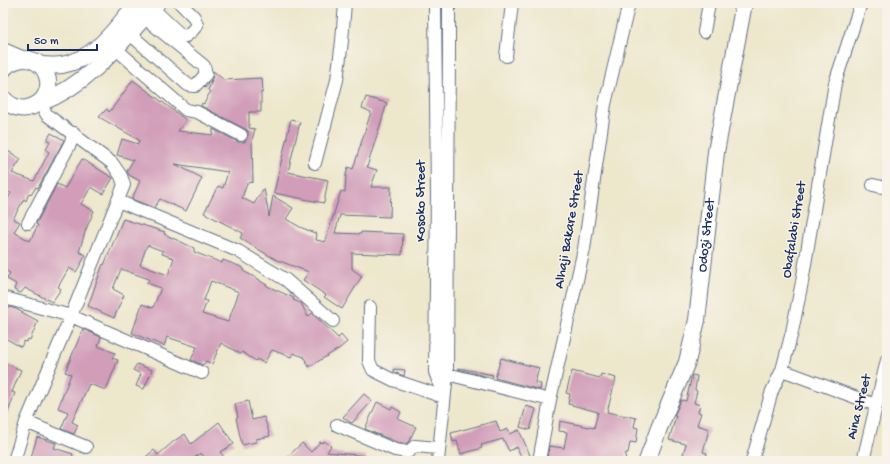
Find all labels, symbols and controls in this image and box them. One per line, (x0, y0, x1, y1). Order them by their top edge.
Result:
scale bar (28, 26, 97, 52)
text: 50 m (34, 35, 59, 49)
street label: Kosoko Street (413, 159, 430, 242)
street label: Alhaji Bakare Street (551, 169, 589, 290)
street label: Obafalabi Street (779, 179, 811, 280)
street label: Odozi Street (694, 197, 719, 273)
street label: Aina Street (844, 372, 877, 441)

